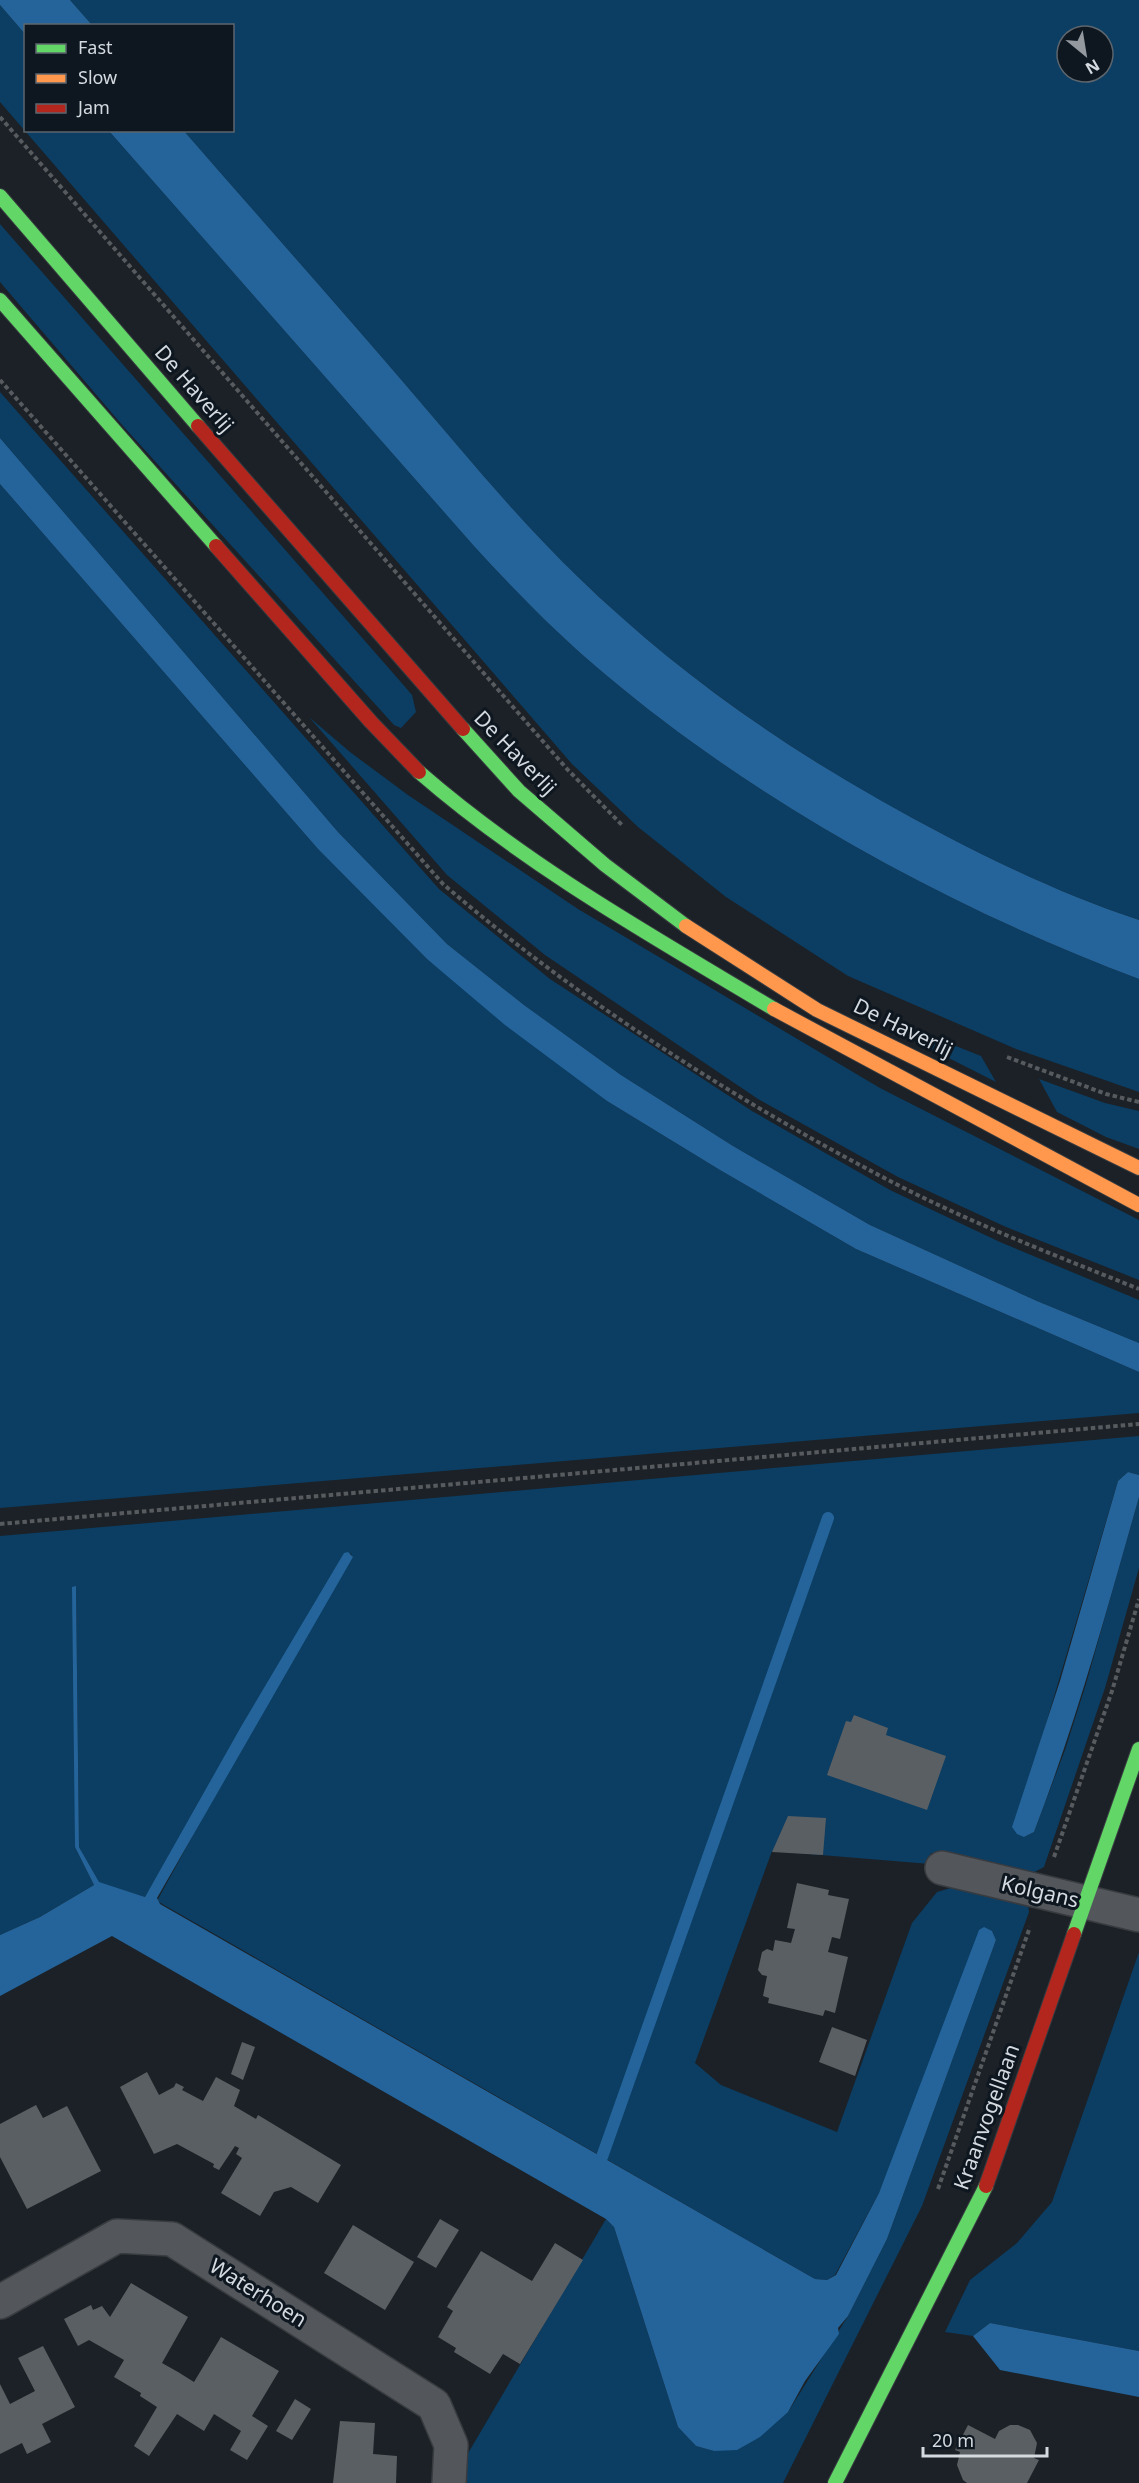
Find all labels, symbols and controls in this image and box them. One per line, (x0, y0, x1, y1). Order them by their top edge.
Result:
legend (24, 24, 234, 132)
north arrow (1055, 24, 1115, 84)
text: Fast (78, 35, 113, 59)
text: N (1081, 54, 1104, 80)
text: Slow (78, 65, 117, 89)
text: Jam (76, 95, 110, 119)
street label: De Haverlij (149, 339, 241, 438)
street label: De Haverlij (468, 704, 563, 801)
street label: De Haverlij (849, 991, 958, 1063)
street label: Kolgans (999, 1869, 1082, 1914)
street label: Kraanvogellaan (947, 2040, 1025, 2193)
street label: Waterhoen (205, 2251, 312, 2333)
scale bar (923, 2420, 1048, 2458)
text: 20 m (932, 2428, 974, 2452)

